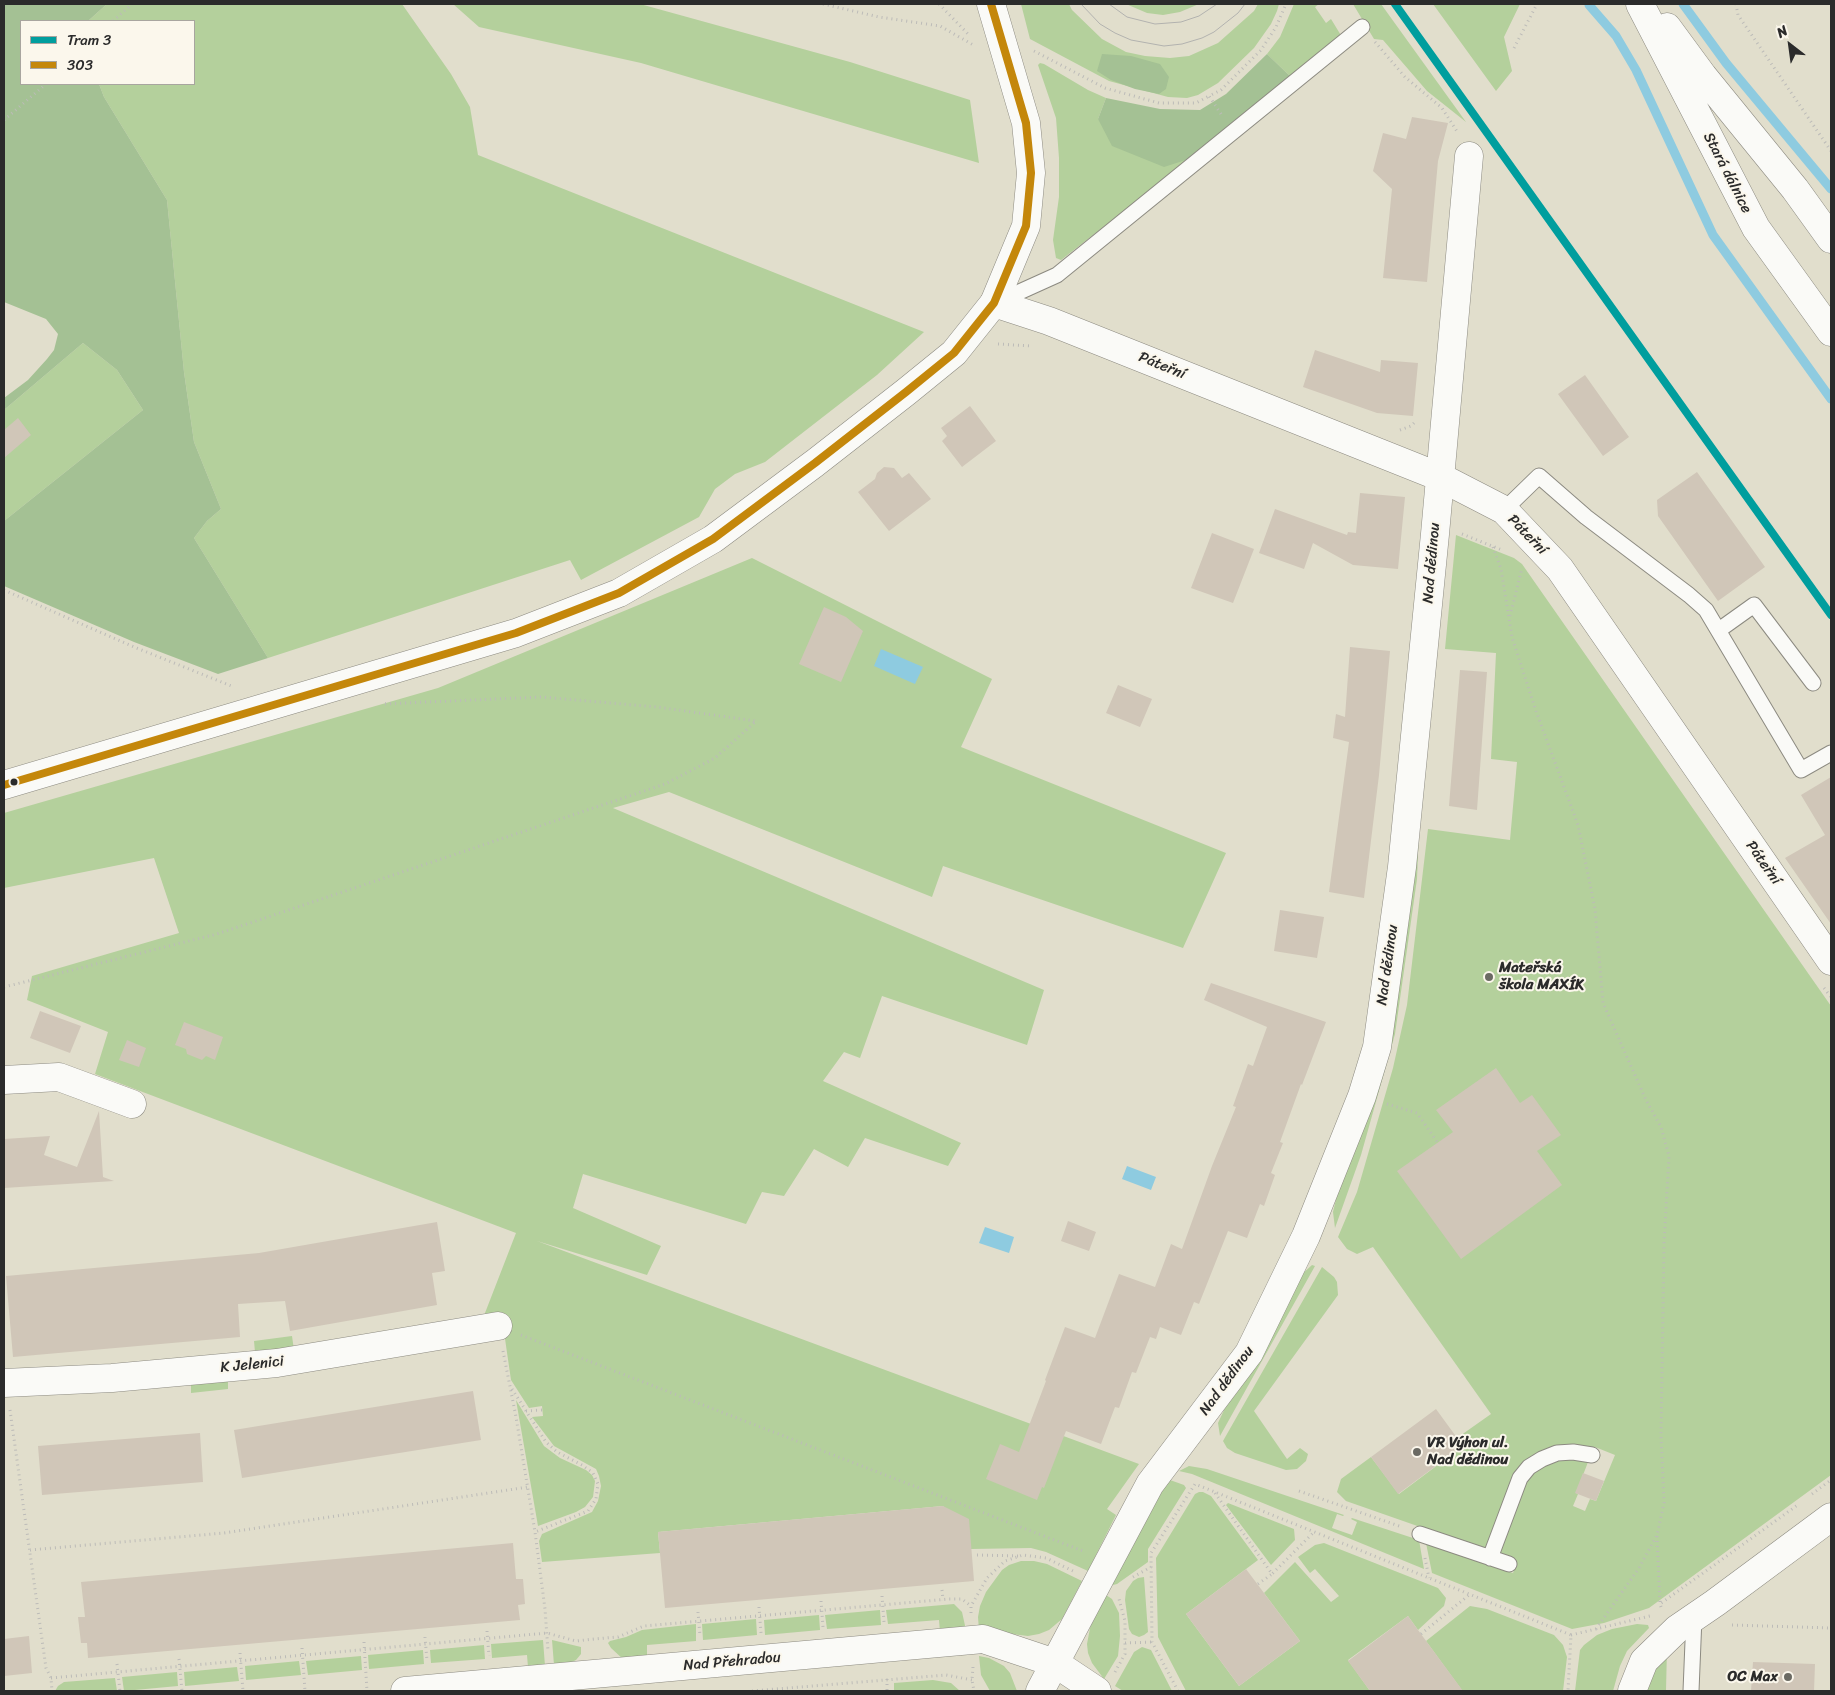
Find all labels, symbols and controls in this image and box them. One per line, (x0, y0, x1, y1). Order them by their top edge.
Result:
text: N (1772, 18, 1793, 45)
legend (20, 20, 195, 85)
north arrow (1765, 20, 1815, 70)
text: Tram 3 (67, 27, 111, 53)
text: 303 (67, 52, 93, 78)
street label: Stará dálnice (1699, 130, 1755, 216)
street label: Páteřní (1136, 348, 1188, 384)
street label: Páteřní (1503, 511, 1551, 559)
street label: Nad dědinou (1419, 522, 1445, 604)
unlabelled marker (9, 777, 19, 787)
street label: Páteřní (1741, 838, 1785, 888)
street label: Nad dědinou (1373, 924, 1403, 1006)
place label: Mateřská škola MAXÍK (1499, 959, 1584, 994)
marker: Mateřská škola MAXÍK (1483, 971, 1495, 983)
street label: Nad dědinou (1196, 1343, 1258, 1419)
street label: K Jelenici (219, 1353, 285, 1377)
place label: VR Výhon ul. Nad dědinou (1427, 1434, 1509, 1469)
marker: VR Výhon ul. Nad dědinou (1411, 1446, 1423, 1458)
street label: Nad Přehradou (683, 1649, 781, 1675)
place label: OC Max (1728, 1668, 1778, 1686)
marker: OC Max (1782, 1671, 1794, 1683)

